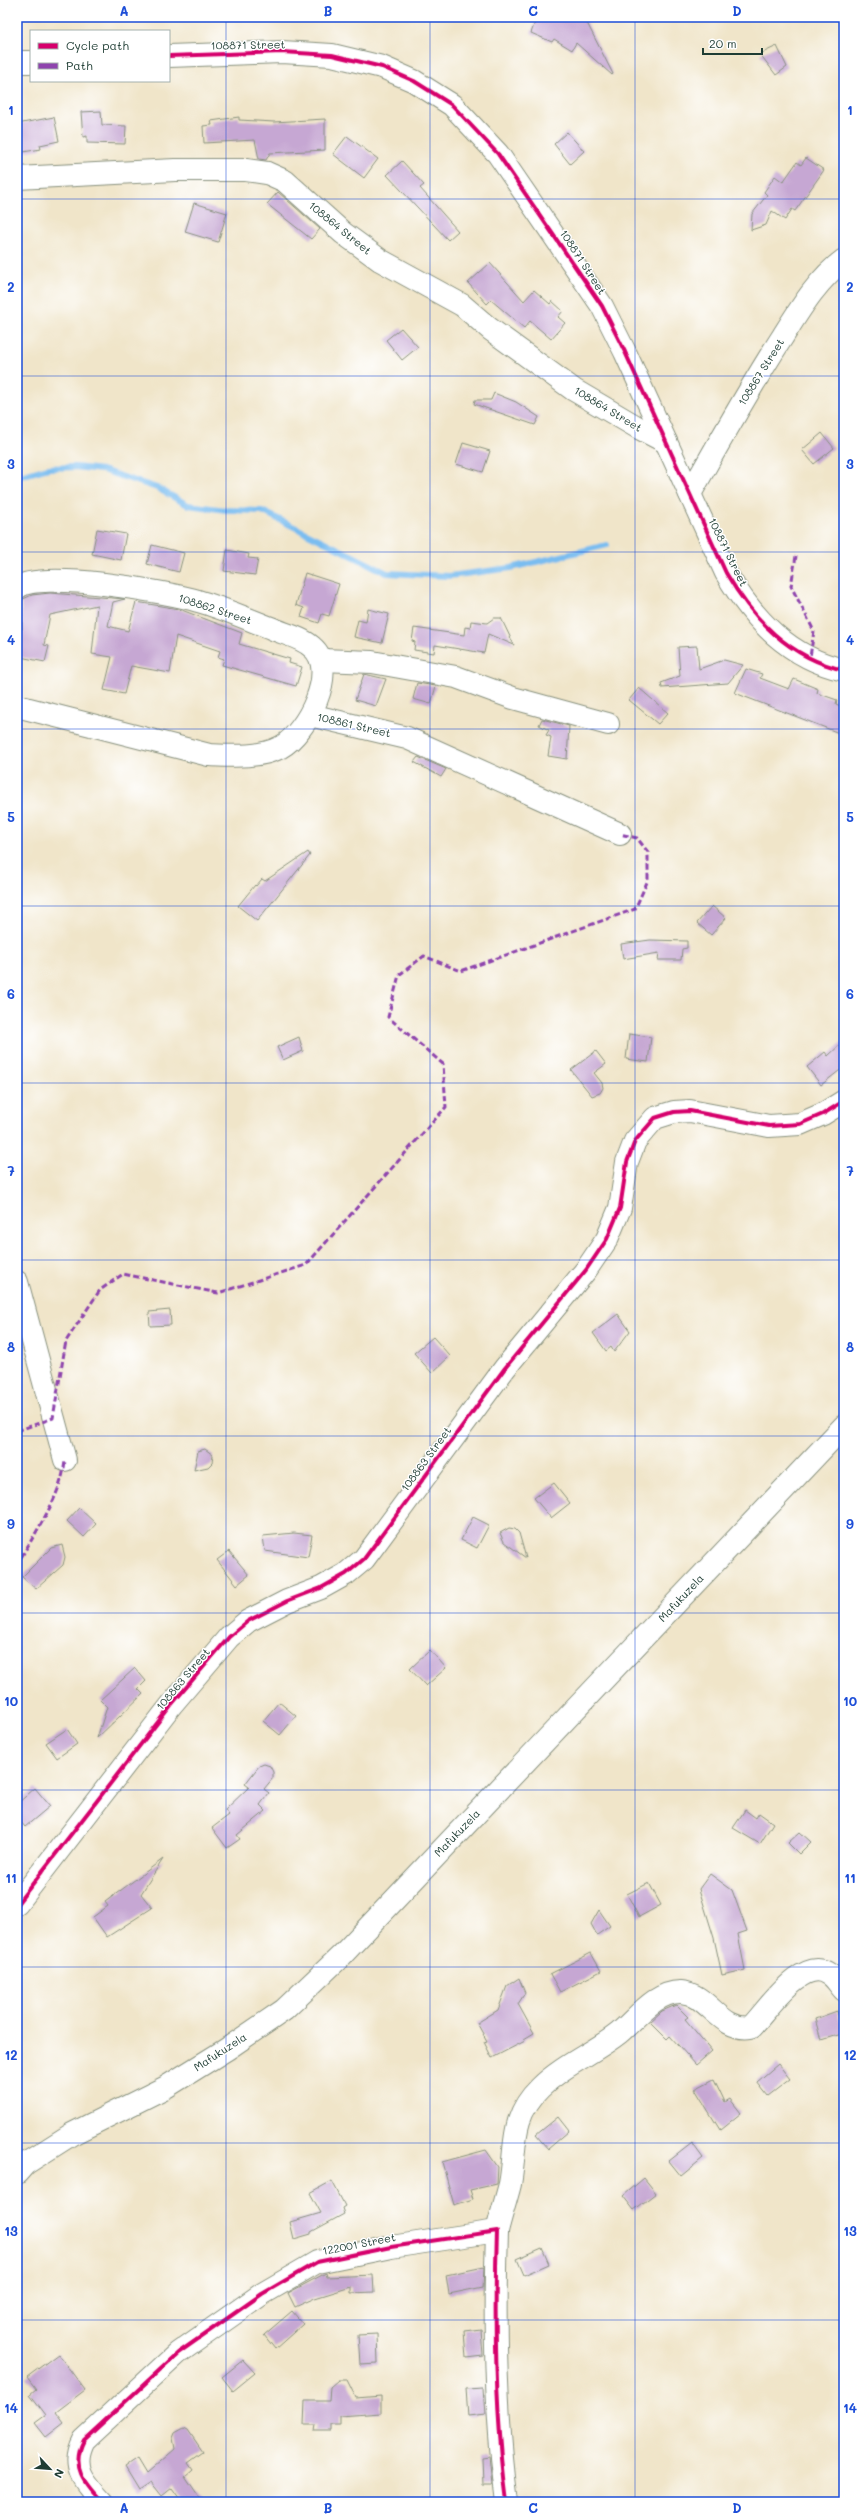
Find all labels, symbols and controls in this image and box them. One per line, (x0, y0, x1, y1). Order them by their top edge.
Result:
text: A (119, 2, 129, 19)
text: B (324, 2, 333, 19)
text: C (528, 2, 538, 19)
text: D (732, 2, 742, 19)
legend (30, 30, 170, 82)
scale bar (703, 30, 762, 56)
text: 20 m (709, 35, 737, 51)
street label: 108871 Street (211, 36, 286, 53)
text: Cycle path (66, 37, 129, 53)
text: Path (66, 57, 93, 73)
text: 1 (8, 101, 14, 118)
text: 1 (847, 101, 853, 118)
street label: 108864 Street (306, 198, 375, 258)
street label: 108871 Street (557, 226, 610, 297)
text: 2 (7, 278, 15, 295)
text: 2 (846, 278, 854, 295)
street label: 108867 Street (734, 335, 787, 408)
street label: 108864 Street (572, 382, 645, 435)
text: 3 (7, 455, 15, 472)
text: 3 (846, 455, 854, 472)
street label: 108871 Street (705, 515, 752, 589)
street label: 108862 Street (177, 590, 254, 627)
text: 4 (7, 631, 15, 648)
text: 4 (846, 631, 854, 648)
street label: 108861 Street (316, 709, 393, 740)
text: 5 (7, 808, 15, 825)
text: 5 (846, 808, 854, 825)
text: 6 (7, 985, 15, 1002)
text: 6 (846, 985, 854, 1002)
text: 7 (7, 1162, 15, 1179)
text: 7 (846, 1162, 854, 1179)
text: 8 (7, 1338, 15, 1355)
text: 8 (846, 1338, 854, 1355)
street label: 108863 Street (397, 1423, 454, 1494)
text: 9 (7, 1515, 15, 1532)
text: 9 (846, 1515, 854, 1532)
street label: Mafukuzela (655, 1570, 707, 1625)
street label: 108863 Street (152, 1644, 213, 1713)
text: 10 (4, 1692, 18, 1709)
text: 10 (843, 1692, 857, 1709)
street label: Mafukuzela (430, 1806, 483, 1860)
text: 11 (5, 1869, 17, 1886)
text: 11 (844, 1869, 856, 1886)
street label: Mafukuzela (190, 2029, 249, 2074)
text: 12 (4, 2046, 18, 2063)
text: 12 (843, 2046, 857, 2063)
text: 13 (4, 2222, 18, 2239)
text: 13 (843, 2222, 857, 2239)
street label: 122001 Street (321, 2229, 397, 2258)
text: 14 (4, 2399, 18, 2416)
text: 14 (843, 2399, 857, 2416)
north arrow (30, 2449, 70, 2489)
text: N (51, 2467, 68, 2481)
text: A (119, 2499, 129, 2516)
text: B (324, 2499, 333, 2516)
text: C (528, 2499, 538, 2516)
text: D (732, 2499, 742, 2516)

